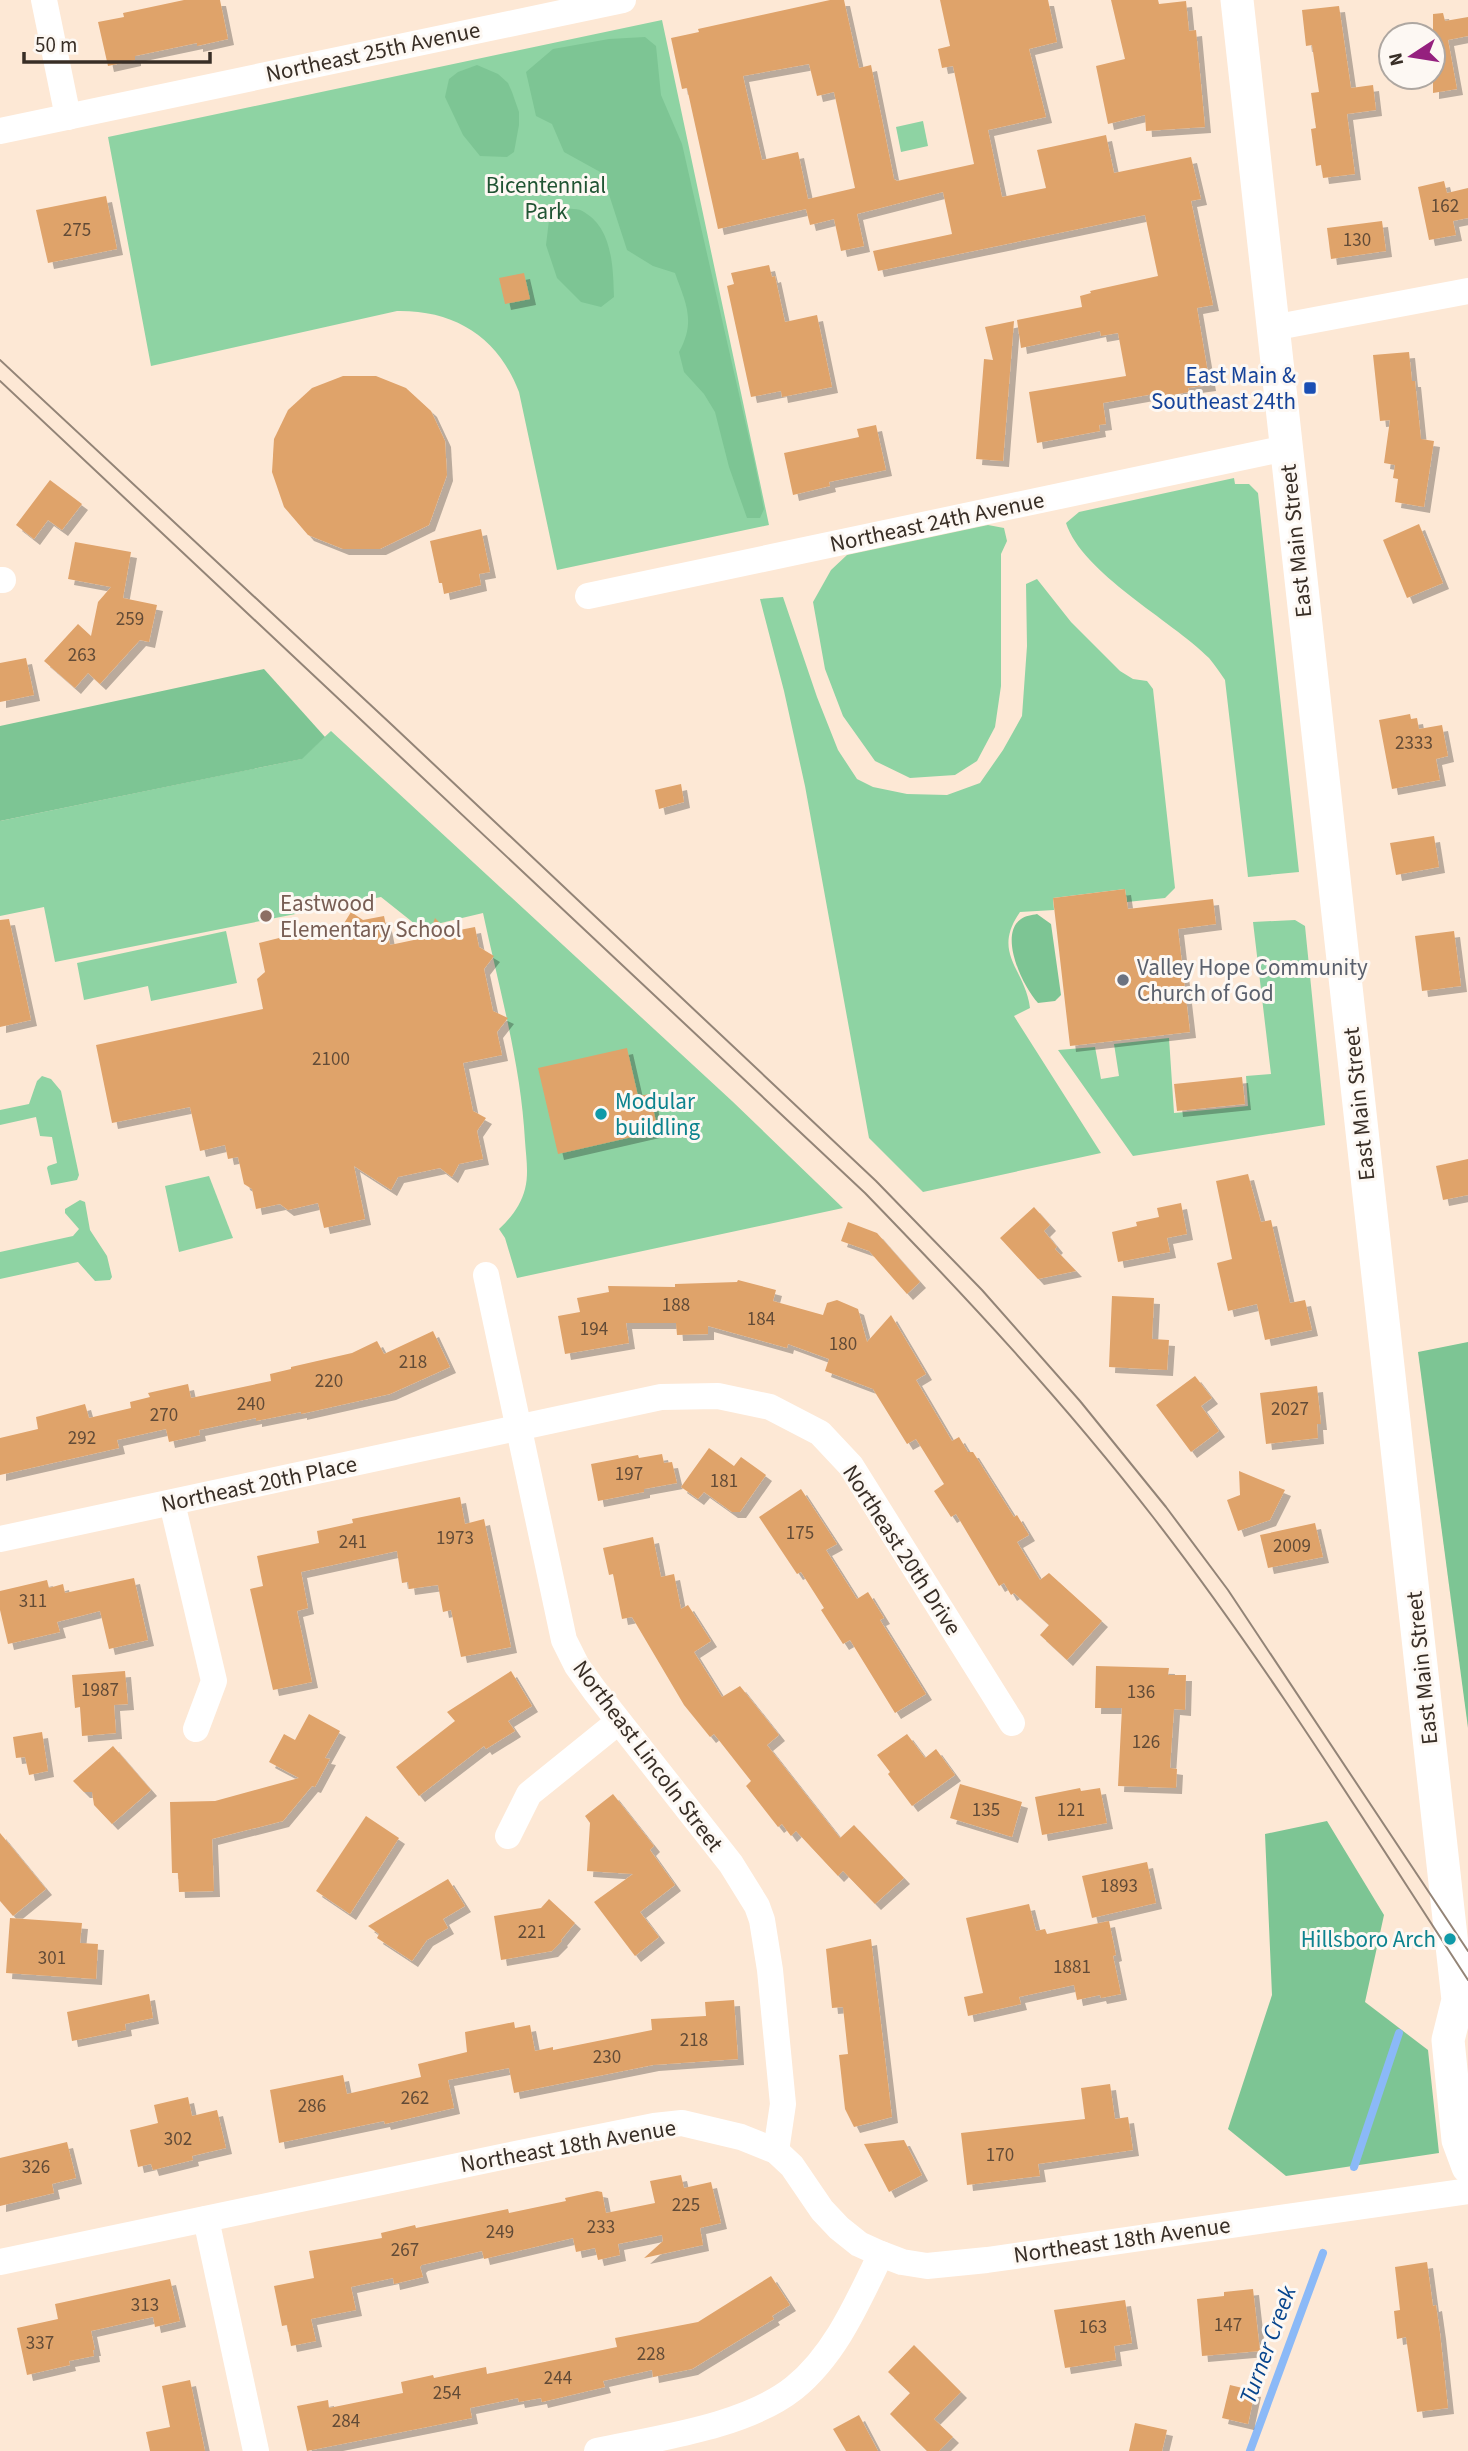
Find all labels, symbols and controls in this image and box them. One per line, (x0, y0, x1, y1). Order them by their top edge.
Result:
street label: Northeast 25th Avenue (263, 13, 483, 91)
scale bar (24, 21, 210, 65)
north arrow (1377, 21, 1447, 91)
text: 50 m (35, 30, 77, 60)
text: N (1382, 50, 1411, 68)
park label: Bicentennial Park (486, 169, 606, 228)
house number: 162 (1431, 193, 1459, 220)
house number: 275 (63, 217, 91, 244)
house number: 130 (1343, 227, 1371, 254)
place label: East Main & Southeast 24th (1151, 359, 1296, 418)
marker: East Main & Southeast 24th (1302, 380, 1318, 396)
street label: East Main Street (1272, 462, 1320, 619)
street label: Northeast 24th Avenue (827, 483, 1047, 561)
house number: 259 (116, 606, 144, 633)
house number: 263 (68, 642, 96, 669)
house number: 2333 (1395, 730, 1433, 757)
place label: Eastwood Elementary School (280, 887, 461, 946)
marker: Eastwood Elementary School (258, 908, 274, 924)
place label: Valley Hope Community Church of God (1137, 951, 1368, 1010)
marker: Valley Hope Community Church of God (1115, 972, 1131, 988)
street label: East Main Street (1335, 1025, 1383, 1182)
house number: 2100 (312, 1046, 350, 1073)
place label: Modular buildling (615, 1085, 701, 1144)
marker: Modular buildling (593, 1106, 609, 1122)
house number: 188 (662, 1292, 690, 1319)
house number: 184 (747, 1306, 775, 1333)
house number: 194 (580, 1316, 608, 1343)
house number: 180 (829, 1331, 857, 1358)
house number: 218 (399, 1349, 427, 1376)
house number: 220 (315, 1368, 343, 1395)
house number: 240 (237, 1391, 265, 1418)
house number: 2027 (1271, 1396, 1309, 1423)
house number: 270 (150, 1402, 178, 1429)
house number: 292 (68, 1425, 96, 1452)
street label: Northeast 20th Place (158, 1447, 360, 1521)
street label: Northeast 20th Drive (834, 1458, 970, 1642)
house number: 197 (615, 1461, 643, 1488)
house number: 181 (710, 1468, 738, 1495)
house number: 175 (786, 1520, 814, 1547)
house number: 1973 (436, 1525, 474, 1552)
house number: 241 (339, 1529, 367, 1556)
house number: 2009 (1273, 1533, 1311, 1560)
house number: 311 (19, 1588, 47, 1615)
street label: East Main Street (1398, 1589, 1446, 1746)
street label: Northeast Lincoln Street (565, 1653, 731, 1859)
house number: 1987 (81, 1677, 119, 1704)
house number: 136 (1127, 1679, 1155, 1706)
house number: 126 (1132, 1729, 1160, 1756)
house number: 135 (972, 1797, 1000, 1824)
house number: 121 (1057, 1797, 1085, 1824)
house number: 1893 (1100, 1873, 1138, 1900)
house number: 221 (518, 1919, 546, 1946)
place label: Hillsboro Arch (1301, 1923, 1436, 1956)
marker: Hillsboro Arch (1442, 1931, 1458, 1947)
house number: 301 (38, 1945, 66, 1972)
house number: 1881 (1053, 1954, 1091, 1981)
house number: 218 (680, 2027, 708, 2054)
house number: 230 (593, 2044, 621, 2071)
house number: 262 (401, 2085, 429, 2112)
house number: 286 (298, 2093, 326, 2120)
street label: Northeast 18th Avenue (458, 2111, 678, 2181)
house number: 302 (164, 2126, 192, 2153)
house number: 170 (986, 2142, 1014, 2169)
house number: 326 (22, 2154, 50, 2181)
house number: 225 (672, 2192, 700, 2219)
street label: Northeast 18th Avenue (1012, 2208, 1232, 2272)
house number: 233 (587, 2214, 615, 2241)
house number: 249 (486, 2219, 514, 2246)
house number: 267 (391, 2237, 419, 2264)
water label: Turner Creek (1230, 2281, 1306, 2409)
house number: 313 (131, 2292, 159, 2319)
house number: 147 (1214, 2312, 1242, 2339)
house number: 163 (1079, 2314, 1107, 2341)
house number: 337 (26, 2330, 54, 2357)
house number: 228 (637, 2341, 665, 2368)
house number: 244 (544, 2365, 572, 2392)
house number: 254 (433, 2380, 461, 2407)
house number: 284 (332, 2408, 360, 2435)

